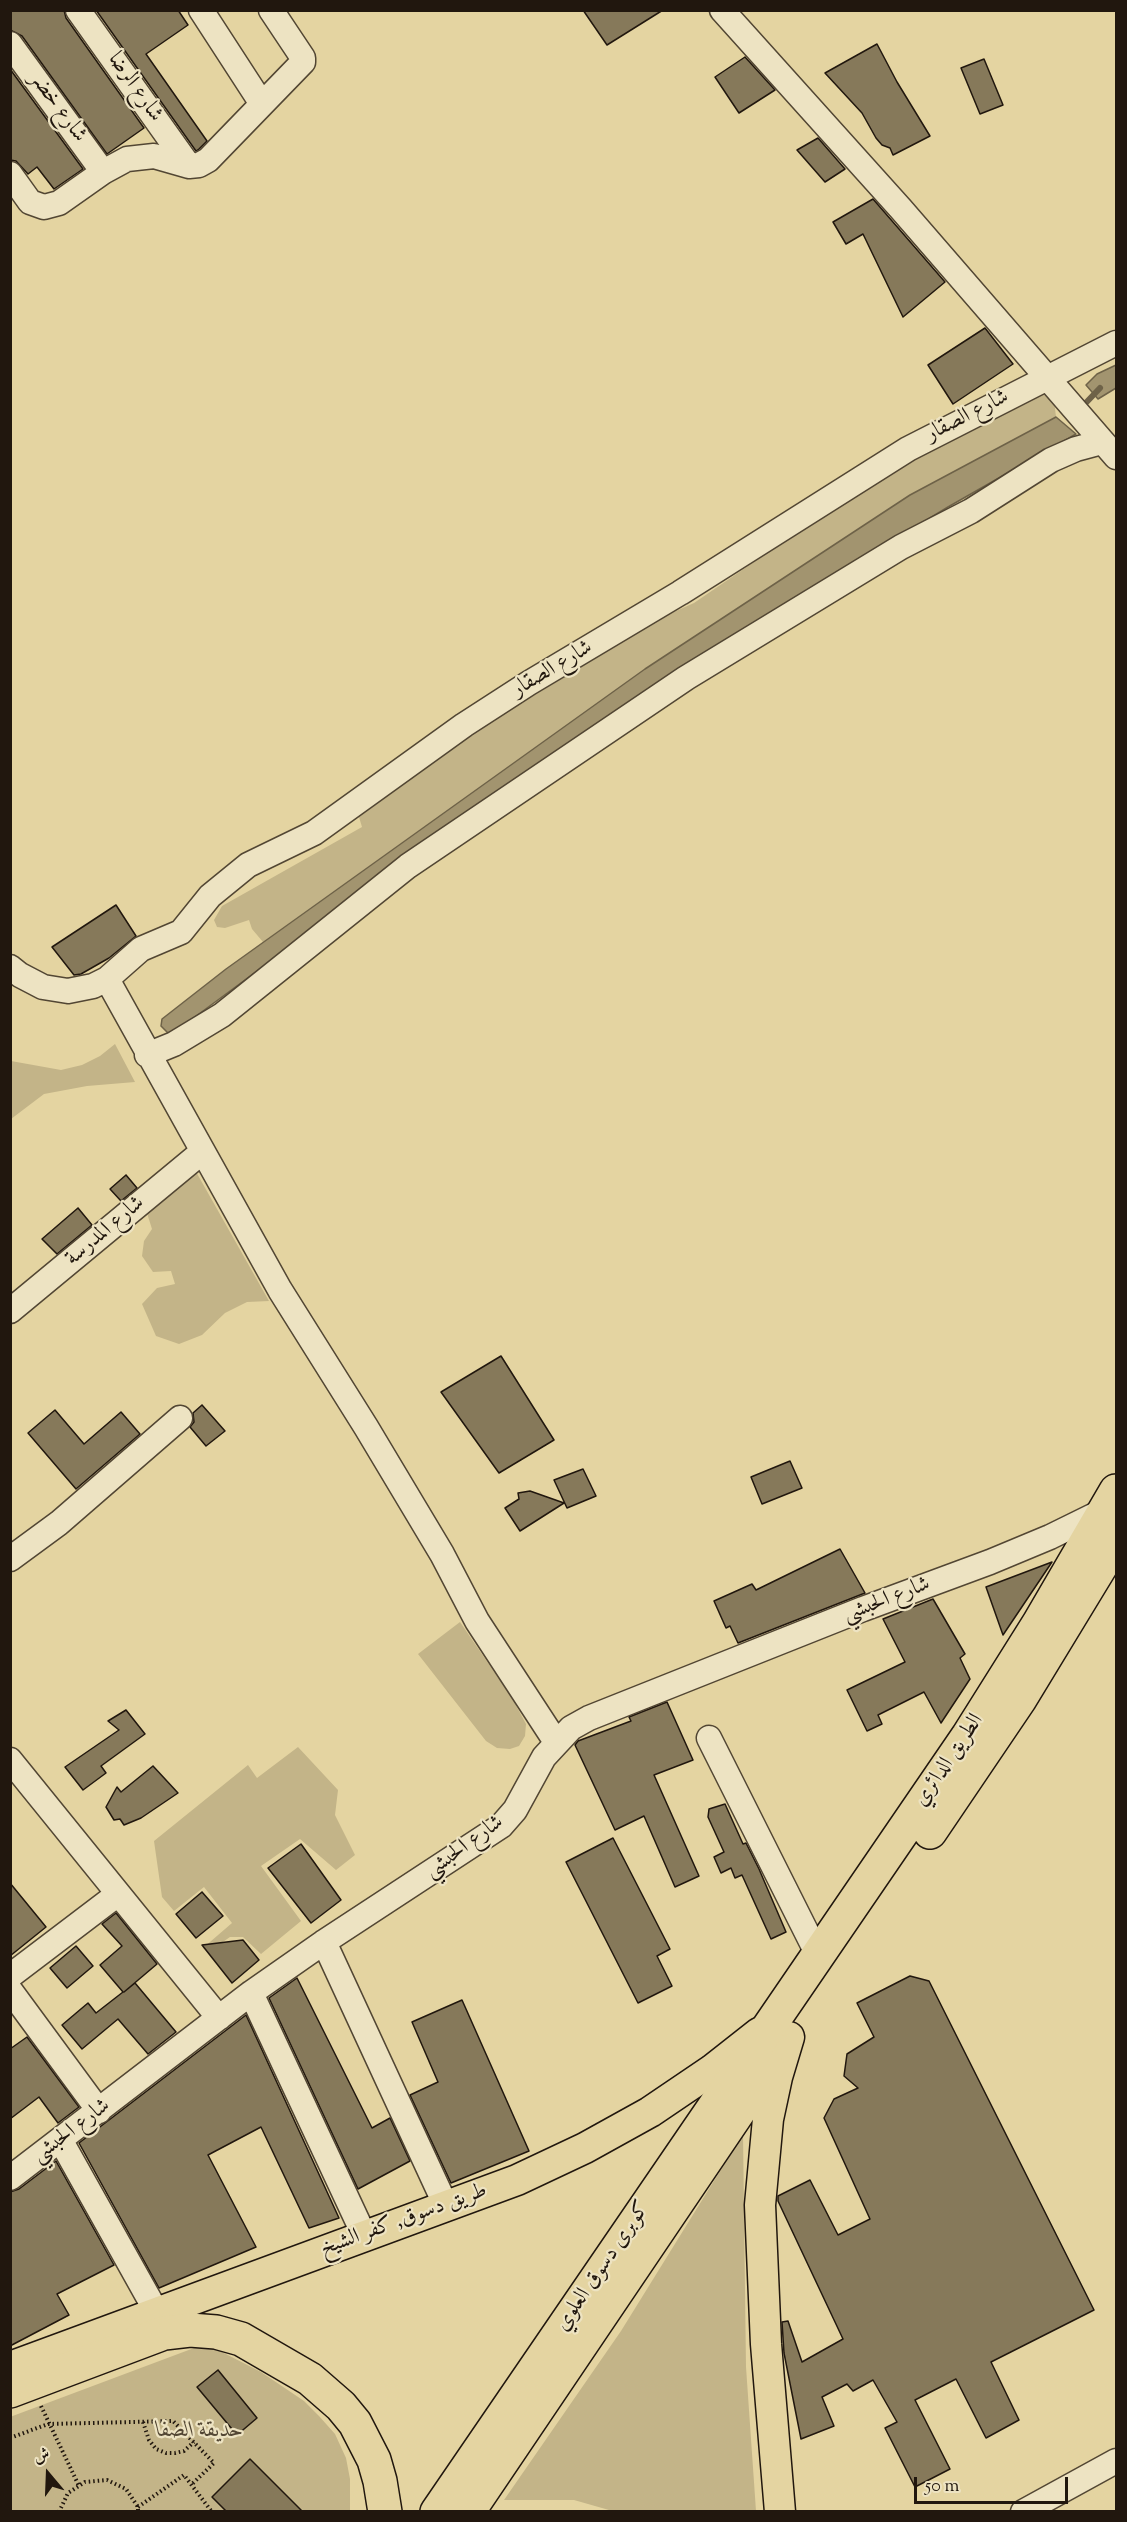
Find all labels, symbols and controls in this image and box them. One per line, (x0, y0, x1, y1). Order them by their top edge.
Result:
street label: شارع الرضا (100, 48, 168, 128)
street label: شارع خضر (23, 68, 91, 148)
street label: شارع الصقار (922, 385, 1014, 449)
street label: شارع الصقار (508, 636, 598, 704)
street label: شارع المدرسة (61, 1191, 151, 1273)
street label: شارع الحبشي (840, 1572, 934, 1630)
street label: الطريق الدائري (909, 1710, 991, 1812)
street label: شارع الحبشي (420, 1810, 510, 1886)
street label: شارع الحبشي (28, 2094, 116, 2170)
street label: طريق دسوق, كفر الشيخ (317, 2179, 491, 2263)
street label: كوبرى دسوق العلوي (551, 2197, 657, 2337)
park label: حديقة الصفا (156, 2419, 244, 2445)
text: ش (31, 2443, 53, 2470)
north arrow (18, 2444, 78, 2504)
scale bar (917, 2465, 1072, 2503)
text: 50 m (925, 2474, 959, 2500)

